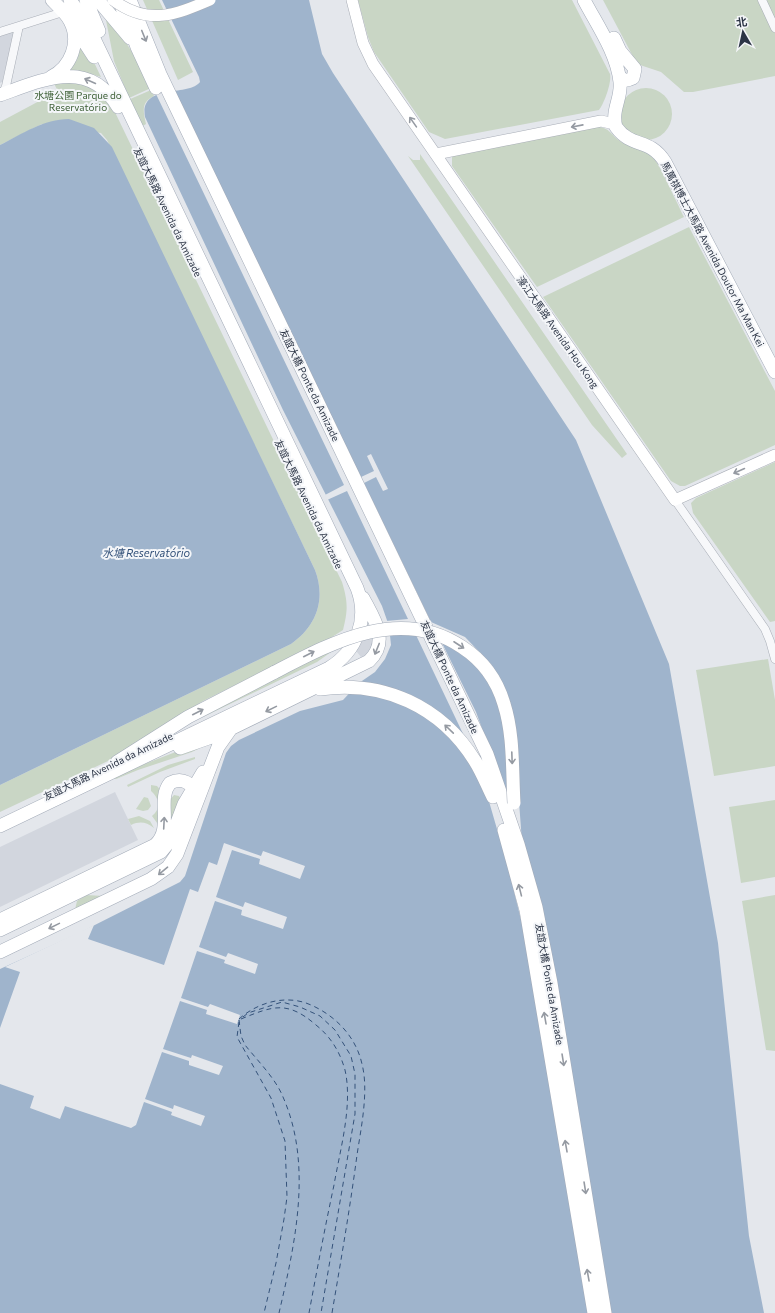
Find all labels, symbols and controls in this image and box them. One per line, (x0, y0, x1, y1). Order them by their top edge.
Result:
north arrow (723, 12, 763, 52)
text: 北 (735, 14, 748, 29)
one-way arrow (141, 30, 148, 42)
one-way arrow (84, 77, 96, 84)
park label: 水塘公園 Parque do Reservatório (34, 89, 122, 113)
one-way arrow (409, 116, 417, 127)
one-way arrow (571, 122, 584, 130)
street label: 友誼大馬路 Avenida da Amizade (131, 145, 205, 279)
street label: 馬萬祺博士大馬路 Avenida Doutor Ma Man Kei (659, 159, 767, 349)
street label: 濠江大馬路 Avenida Hou Kong (515, 274, 602, 391)
street label: 友誼大橋 Ponte da Amizade (278, 327, 342, 443)
street label: 友誼大馬路 Avenida da Amizade (272, 437, 346, 571)
one-way arrow (734, 468, 746, 475)
water label: 水塘 Reservatório (102, 546, 191, 559)
street label: 友誼大橋 Ponte da Amizade (419, 619, 481, 735)
one-way arrow (453, 641, 464, 649)
one-way arrow (373, 643, 380, 655)
one-way arrow (303, 650, 315, 658)
one-way arrow (266, 706, 278, 713)
one-way arrow (191, 708, 203, 715)
one-way arrow (444, 724, 454, 734)
street label: 友誼大馬路 Avenida da Amizade (41, 729, 175, 803)
one-way arrow (508, 751, 516, 764)
one-way arrow (160, 817, 168, 830)
one-way arrow (157, 867, 168, 876)
one-way arrow (516, 884, 524, 897)
street label: 友誼大橋 Ponte da Amizade (533, 922, 567, 1046)
one-way arrow (48, 923, 60, 930)
one-way arrow (541, 1012, 549, 1025)
one-way arrow (559, 1053, 567, 1066)
one-way arrow (562, 1140, 570, 1153)
one-way arrow (581, 1181, 589, 1194)
one-way arrow (584, 1268, 592, 1281)

